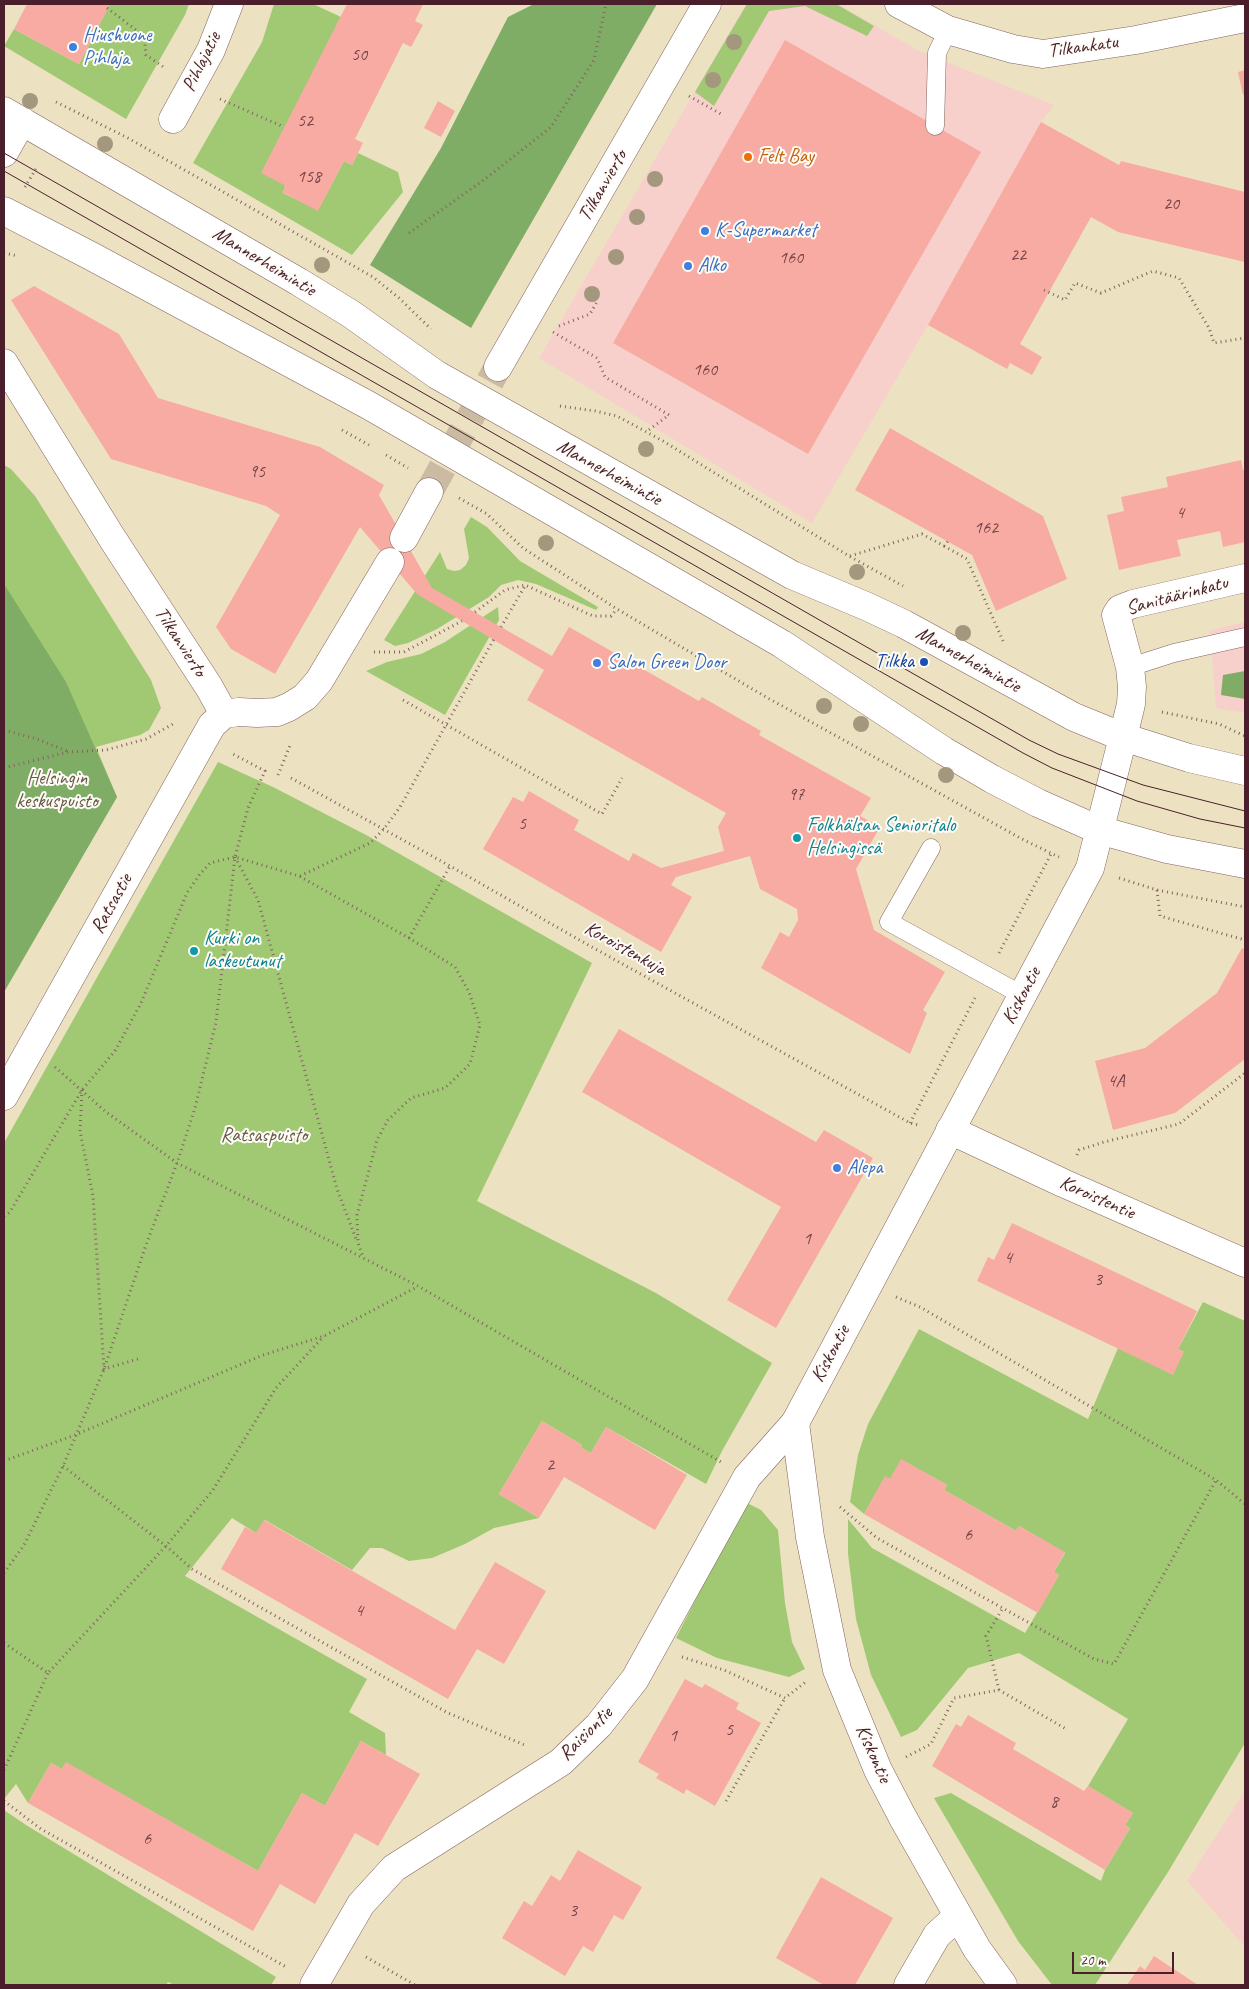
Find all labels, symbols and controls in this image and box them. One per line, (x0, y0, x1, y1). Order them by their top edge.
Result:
place label: Hiushuone Pihlaja (83, 24, 151, 71)
street label: Pihlajatie (177, 28, 227, 96)
street label: Tilkankatu (1047, 30, 1119, 64)
marker: Hiushuone Pihlaja (67, 41, 79, 53)
house number: 50 (351, 44, 367, 66)
house number: 52 (297, 110, 313, 132)
place label: Felt Bay (758, 145, 814, 169)
street label: Tilkanvierto (573, 146, 633, 226)
marker: Felt Bay (742, 151, 754, 163)
house number: 158 (297, 166, 321, 188)
house number: 20 (1163, 193, 1179, 215)
place label: K-Supermarket (715, 219, 816, 243)
street label: Mannerheimintie (208, 222, 320, 302)
marker: K-Supermarket (699, 225, 711, 237)
house number: 22 (1010, 244, 1026, 266)
house number: 160 (779, 247, 803, 269)
place label: Alko (698, 254, 726, 278)
marker: Alko (682, 260, 694, 272)
house number: 160 (693, 359, 717, 381)
street label: Mannerheimintie (552, 434, 666, 512)
house number: 95 (249, 461, 265, 483)
house number: 4 (1176, 502, 1184, 524)
house number: 162 (974, 517, 998, 539)
street label: Sanitäärinkatu (1123, 571, 1231, 621)
street label: Tilkanvierto (149, 603, 211, 681)
street label: Mannerheimintie (911, 621, 1025, 699)
place label: Tilkka (875, 650, 914, 674)
place label: Salon Green Door (607, 651, 726, 675)
marker: Tilkka (918, 656, 930, 668)
marker: Salon Green Door (591, 657, 603, 669)
park label: Helsingin keskuspuisto (16, 767, 98, 814)
house number: 97 (788, 784, 804, 806)
house number: 5 (518, 813, 526, 835)
place label: Folkhälsan Senioritalo Helsingissä (807, 814, 956, 861)
marker: Folkhälsan Senioritalo Helsingissä (791, 832, 803, 844)
street label: Ratsastie (86, 870, 138, 938)
street label: Koroistenkuja (580, 917, 670, 981)
place label: Kurki on laskeutunut (204, 927, 281, 974)
marker: Kurki on laskeutunut (188, 945, 200, 957)
street label: Kiskontie (997, 963, 1047, 1029)
house number: 4A (1107, 1070, 1125, 1092)
park label: Ratsaspuisto (221, 1124, 307, 1148)
place label: Alepa (847, 1156, 882, 1180)
marker: Alepa (831, 1162, 843, 1174)
street label: Koroistentie (1056, 1171, 1138, 1225)
house number: 1 (803, 1228, 811, 1250)
house number: 4 (1004, 1247, 1012, 1269)
house number: 3 (1094, 1269, 1102, 1291)
street label: Kiskontie (806, 1321, 856, 1387)
house number: 2 (546, 1454, 554, 1476)
house number: 6 (964, 1524, 972, 1546)
house number: 4 (355, 1600, 363, 1622)
street label: Raisiontie (554, 1702, 618, 1766)
house number: 5 (725, 1719, 733, 1741)
street label: Kiskontie (850, 1721, 896, 1787)
house number: 1 (669, 1725, 677, 1747)
house number: 8 (1050, 1791, 1058, 1813)
house number: 6 (143, 1828, 151, 1850)
house number: 3 (569, 1900, 577, 1922)
scale bar (1074, 1942, 1176, 1974)
text: 20 m (1080, 1951, 1106, 1970)

